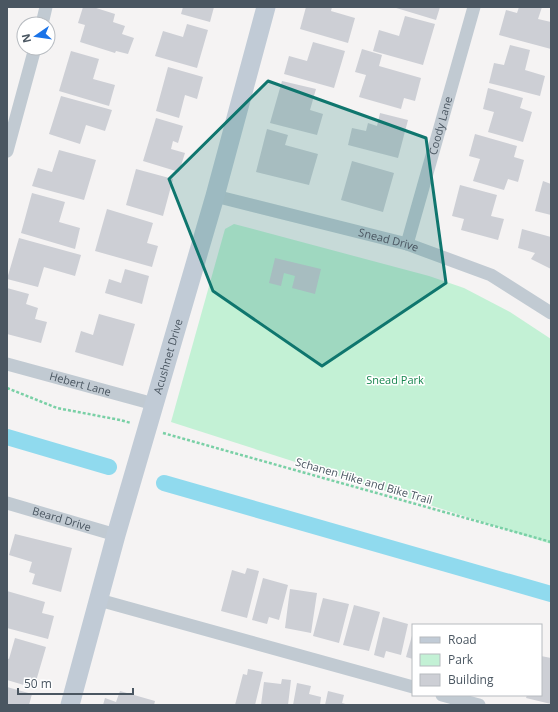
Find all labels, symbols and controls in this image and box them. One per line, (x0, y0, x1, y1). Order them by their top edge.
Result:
north arrow (16, 16, 56, 56)
text: N (17, 32, 34, 44)
street label: Coody Lane (425, 95, 455, 156)
street label: Snead Drive (357, 224, 421, 255)
street label: Acushnet Drive (150, 317, 186, 396)
street label: Hebert Lane (48, 368, 113, 399)
park label: Snead Park (366, 372, 424, 387)
street label: Schanen Hike and Bike Trail (294, 454, 434, 507)
street label: Beard Drive (31, 503, 93, 534)
legend (412, 624, 542, 696)
text: Road (448, 631, 477, 648)
text: Park (448, 651, 474, 668)
scale bar (18, 670, 133, 696)
text: Building (448, 671, 494, 688)
text: 50 m (24, 675, 52, 692)

